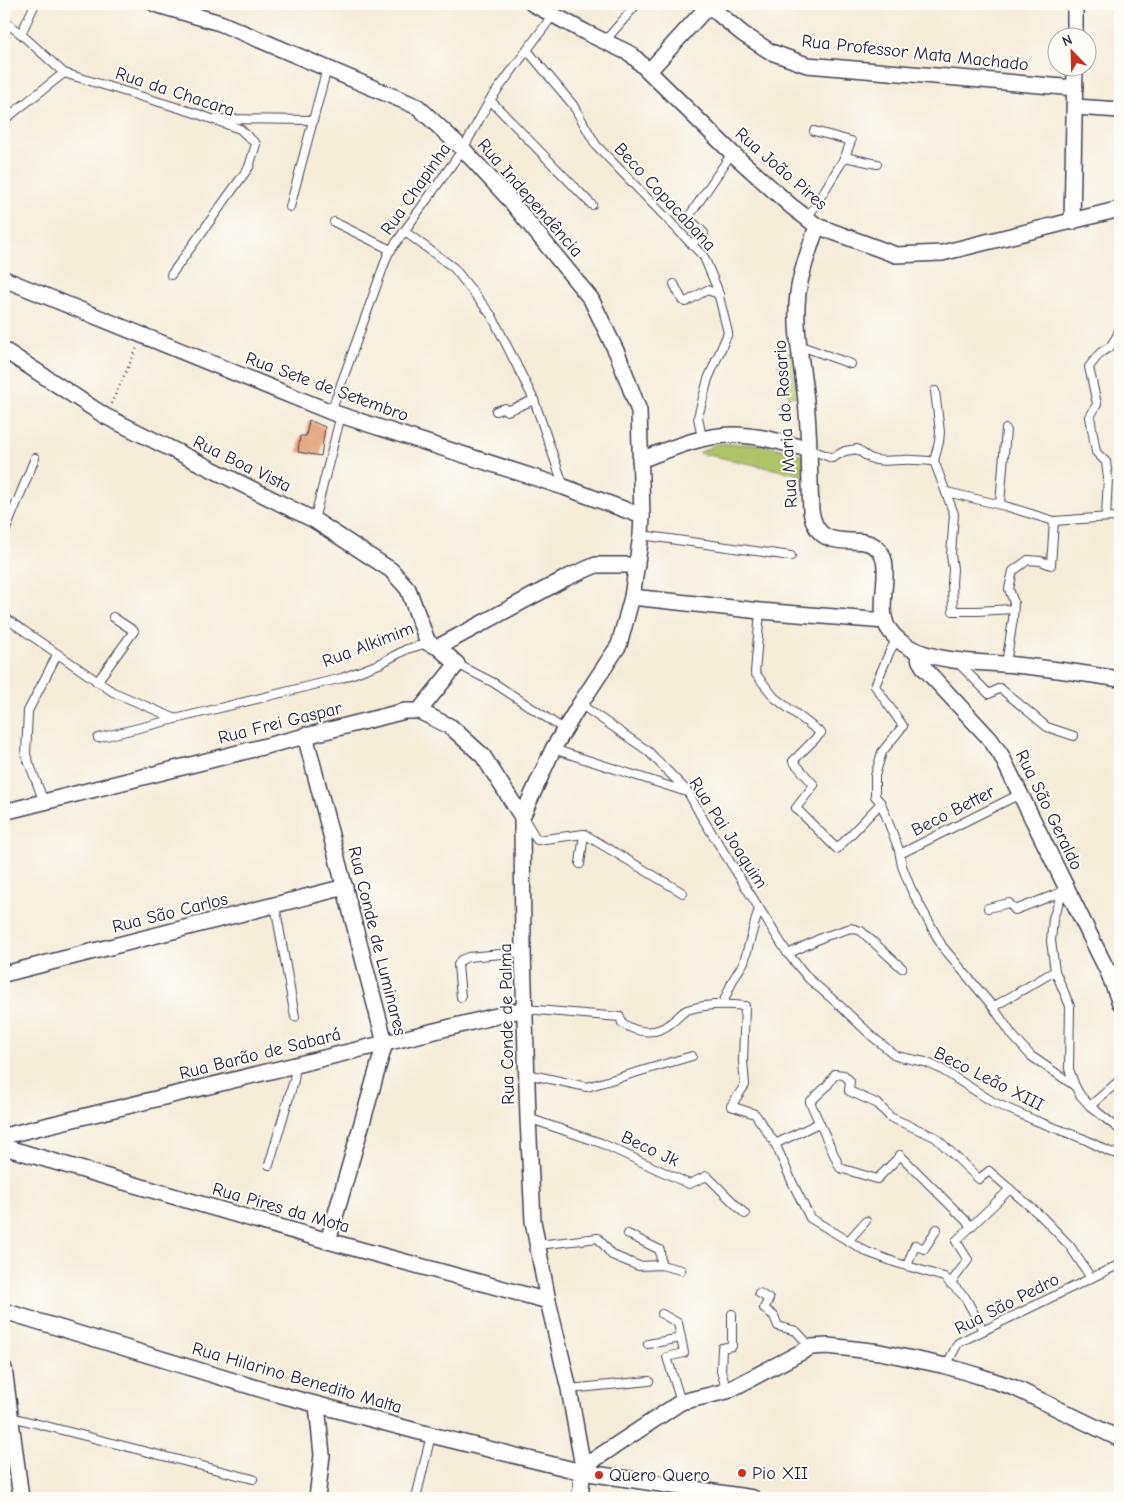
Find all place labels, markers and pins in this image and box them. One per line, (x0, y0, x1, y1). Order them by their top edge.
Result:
place label: Pio XII (752, 1463, 808, 1484)
place label: Quero Quero (609, 1465, 710, 1486)
marker: Pio XII (736, 1467, 748, 1479)
marker: Quero Quero (593, 1469, 605, 1481)

